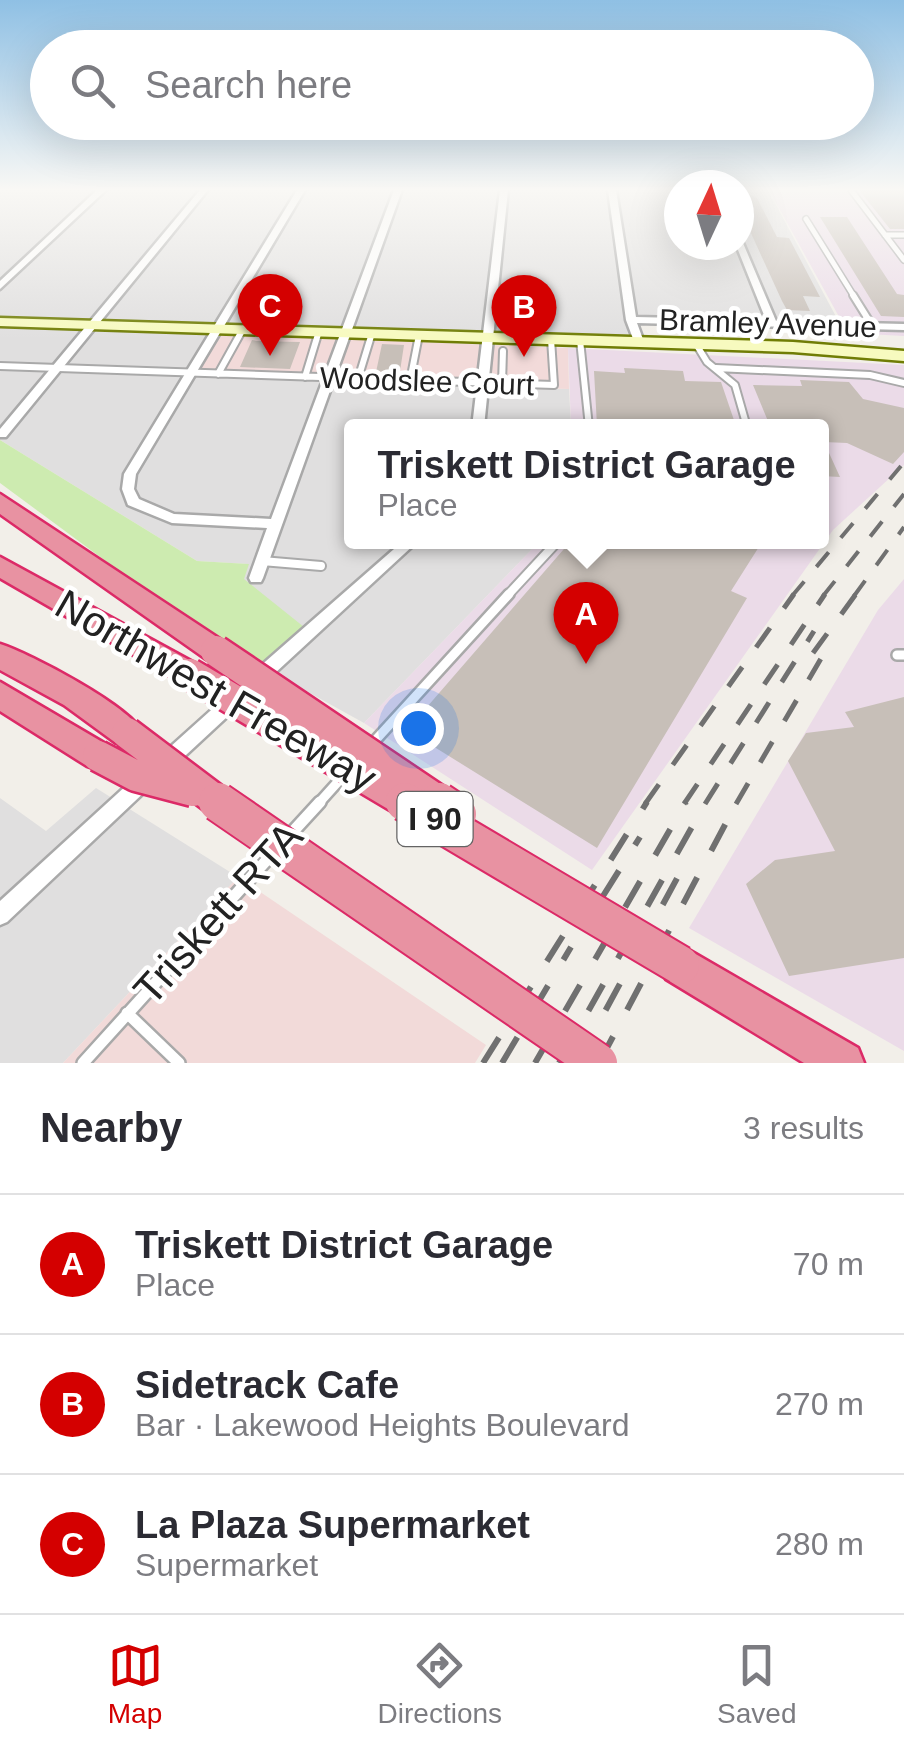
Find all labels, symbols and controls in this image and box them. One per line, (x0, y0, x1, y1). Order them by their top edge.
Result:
search box (30, 30, 874, 140)
icon: search (65, 58, 120, 113)
text: Search here (145, 64, 352, 106)
north arrow (664, 170, 754, 260)
pin: C (238, 274, 302, 356)
pin: B (492, 274, 556, 357)
street label: Bramley Avenue (659, 303, 877, 343)
street label: Woodslee Court (319, 361, 535, 401)
popup (344, 419, 829, 549)
text: Triskett District Garage (377, 444, 796, 486)
text: Place (377, 487, 457, 523)
street label: Northwest Freeway (48, 580, 384, 802)
pin: A (554, 582, 618, 664)
your location (393, 703, 444, 754)
road number: I 90 (398, 792, 472, 846)
street label: Triskett RTA (124, 813, 312, 1013)
text: Nearby (40, 1104, 182, 1151)
text: 3 results (743, 1110, 864, 1146)
text: Triskett District Garage (135, 1224, 553, 1266)
text: A (61, 1246, 84, 1282)
text: 70 m (793, 1246, 864, 1282)
text: Place (135, 1267, 215, 1303)
text: Sidetrack Cafe (135, 1364, 399, 1406)
text: B (61, 1386, 84, 1422)
text: 270 m (775, 1386, 864, 1422)
text: Bar · Lakewood Heights Boulevard (135, 1407, 630, 1443)
text: La Plaza Supermarket (135, 1504, 530, 1546)
text: C (61, 1526, 84, 1562)
text: 280 m (775, 1526, 864, 1562)
text: Supermarket (135, 1547, 318, 1583)
tab: Map (108, 1638, 163, 1730)
tab: Directions (378, 1638, 502, 1730)
tab: Saved (717, 1638, 796, 1730)

